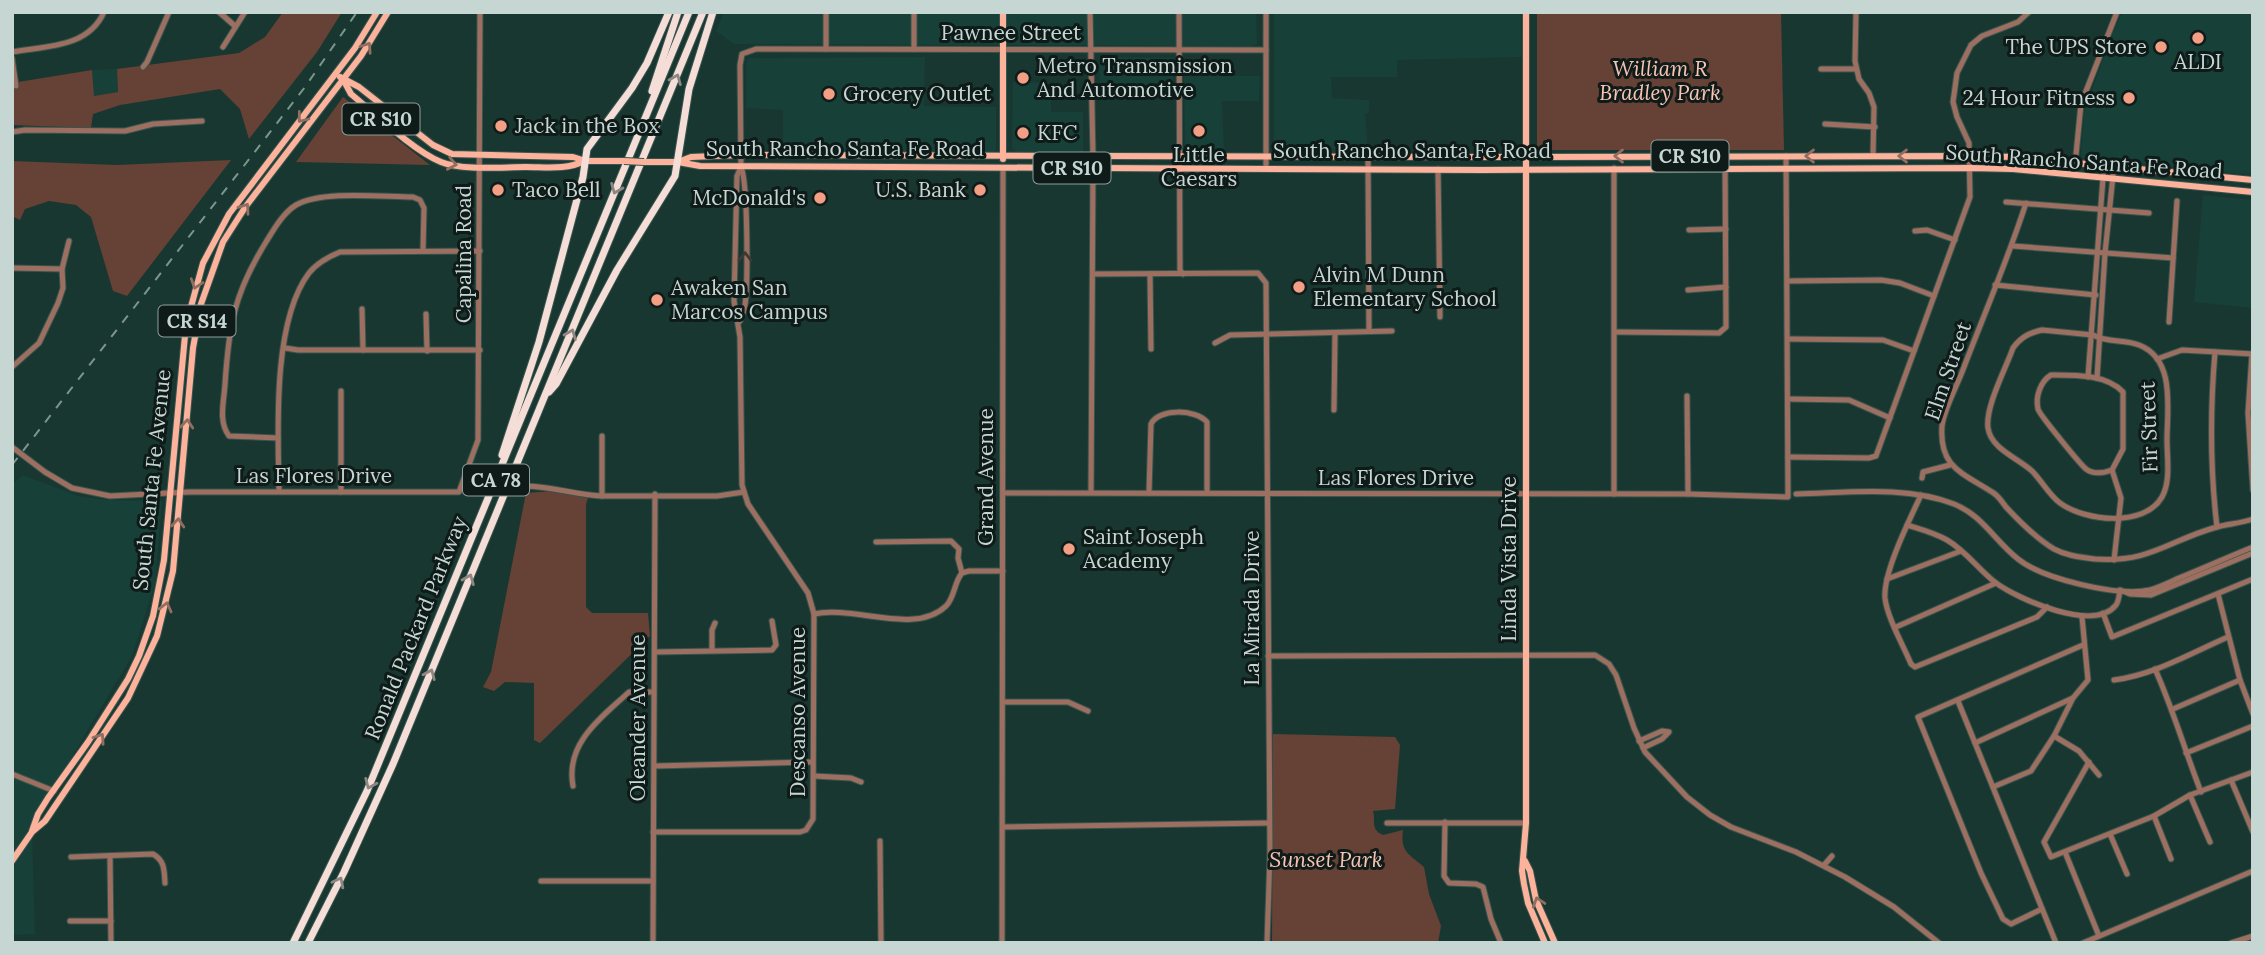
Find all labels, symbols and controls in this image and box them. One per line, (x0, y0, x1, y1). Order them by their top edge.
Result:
street label: Pawnee Street (941, 19, 1082, 46)
marker: ALDI (2190, 30, 2206, 46)
place label: The UPS Store (2006, 33, 2147, 60)
marker: The UPS Store (2153, 39, 2169, 55)
one-way arrow (359, 42, 371, 55)
place label: ALDI (2173, 48, 2222, 75)
place label: Metro Transmission And Automotive (1036, 52, 1233, 103)
park label: William R Bradley Park (1599, 55, 1721, 106)
marker: Metro Transmission And Automotive (1015, 70, 1031, 86)
one-way arrow (668, 73, 682, 86)
place label: Grocery Outlet (843, 80, 992, 107)
place label: 24 Hour Fitness (1963, 84, 2115, 111)
marker: Grocery Outlet (821, 86, 837, 102)
marker: 24 Hour Fitness (2121, 90, 2137, 106)
road number: CR S10 (342, 104, 420, 134)
one-way arrow (297, 110, 310, 123)
place label: Jack in the Box (514, 112, 659, 139)
marker: Jack in the Box (493, 118, 509, 134)
place label: KFC (1037, 119, 1078, 146)
marker: Little Caesars (1191, 123, 1207, 139)
marker: KFC (1015, 125, 1031, 141)
street label: South Rancho Santa Fe Road (706, 135, 984, 162)
street label: South Rancho Santa Fe Road (1273, 137, 1551, 164)
street label: South Rancho Santa Fe Road (1944, 138, 2224, 185)
road number: CR S10 (1652, 140, 1728, 172)
place label: Little Caesars (1161, 141, 1237, 192)
one-way arrow (1614, 148, 1624, 164)
one-way arrow (1804, 148, 1815, 164)
one-way arrow (1897, 148, 1907, 164)
road number: CR S10 (1034, 152, 1110, 184)
one-way arrow (446, 155, 458, 170)
place label: Taco Bell (512, 176, 601, 203)
place label: U.S. Bank (875, 176, 967, 203)
one-way arrow (610, 181, 624, 194)
marker: Taco Bell (490, 182, 506, 198)
marker: U.S. Bank (972, 182, 988, 198)
place label: McDonald's (692, 184, 806, 211)
street label: Capalina Road (450, 185, 477, 323)
marker: McDonald's (812, 190, 828, 206)
one-way arrow (237, 203, 249, 216)
one-way arrow (737, 251, 753, 262)
place label: Alvin M Dunn Elementary School (1312, 261, 1497, 312)
place label: Awaken San Marcos Campus (670, 274, 828, 325)
one-way arrow (190, 277, 204, 289)
marker: Alvin M Dunn Elementary School (1291, 279, 1307, 295)
marker: Awaken San Marcos Campus (649, 292, 665, 308)
road number: CR S14 (158, 306, 235, 336)
street label: Elm Street (1918, 317, 1977, 424)
one-way arrow (562, 329, 576, 341)
street label: South Santa Fe Avenue (126, 368, 177, 592)
street label: Fir Street (2133, 380, 2164, 473)
street label: Grand Avenue (972, 408, 999, 546)
one-way arrow (179, 419, 194, 430)
street label: Las Flores Drive (236, 462, 392, 489)
road number: CA 78 (463, 464, 529, 495)
street label: Las Flores Drive (1318, 464, 1474, 491)
street label: Linda Vista Drive (1495, 476, 1522, 642)
street label: Ronald Packard Parkway (358, 512, 473, 743)
one-way arrow (170, 518, 185, 529)
place label: Saint Joseph Academy (1082, 523, 1204, 574)
street label: La Mirada Drive (1238, 530, 1265, 686)
marker: Saint Joseph Academy (1061, 541, 1077, 557)
one-way arrow (461, 574, 475, 586)
one-way arrow (158, 601, 172, 613)
street label: Descanso Avenue (784, 627, 811, 797)
street label: Oleander Avenue (624, 634, 651, 802)
one-way arrow (422, 668, 436, 680)
one-way arrow (92, 733, 105, 746)
one-way arrow (364, 776, 378, 789)
park label: Sunset Park (1269, 846, 1383, 873)
one-way arrow (331, 877, 345, 889)
one-way arrow (1531, 896, 1546, 908)

